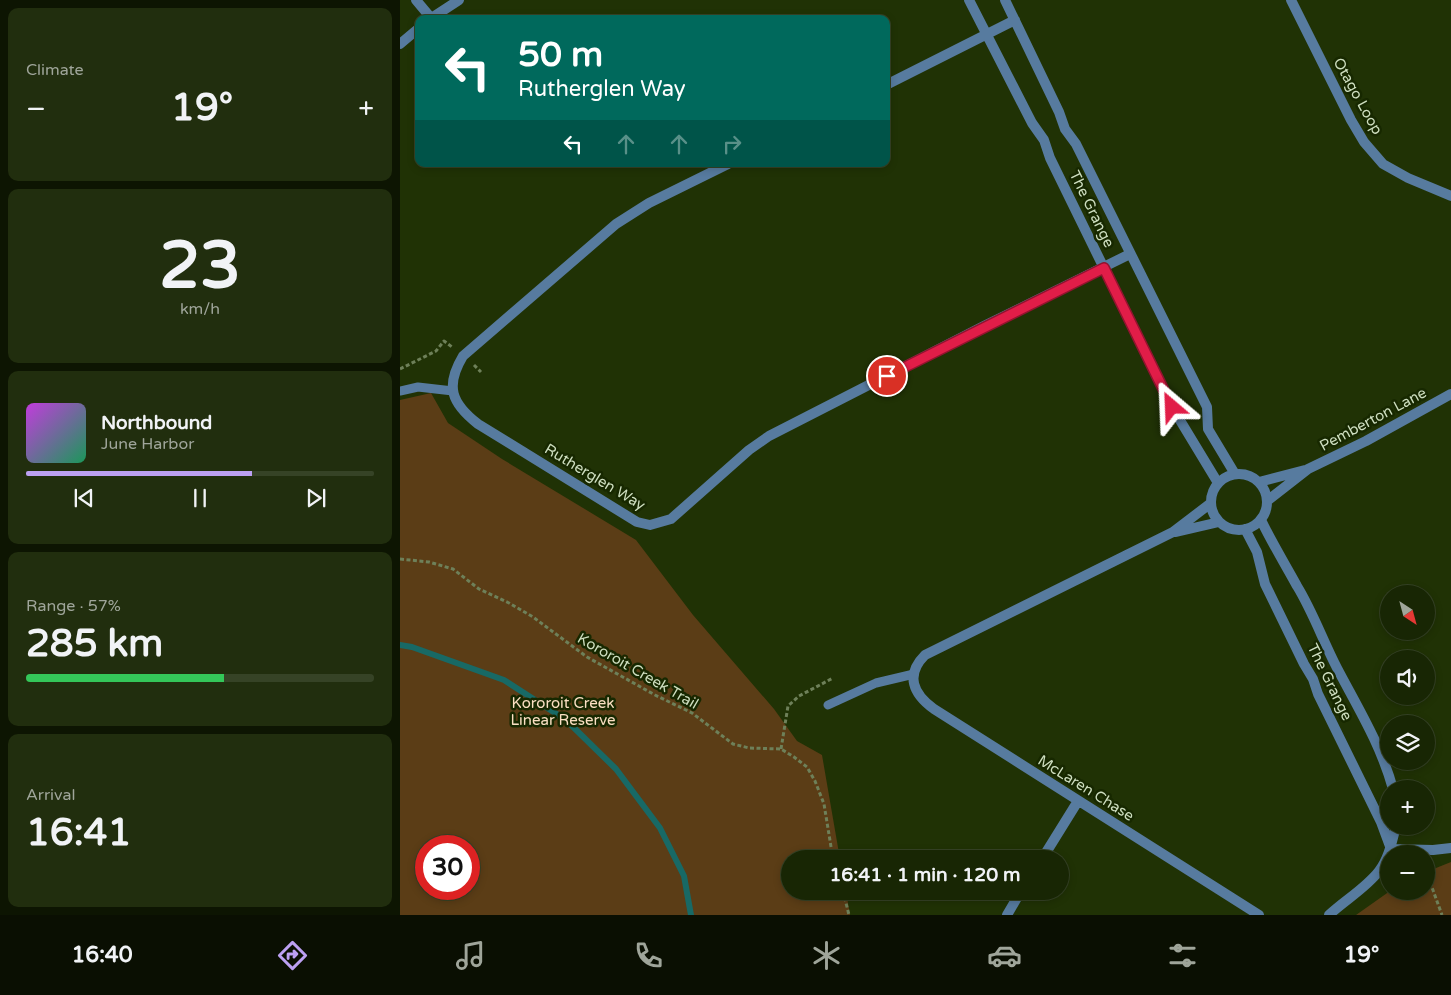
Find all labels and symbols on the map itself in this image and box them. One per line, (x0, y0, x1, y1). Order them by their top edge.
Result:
street label: Otago Loop (1329, 54, 1387, 138)
street label: The Grange (1066, 168, 1118, 250)
pin (866, 355, 908, 397)
position arrow (1145, 380, 1197, 432)
street label: Pemberton Lane (1317, 383, 1429, 455)
street label: Rutherglen Way (541, 440, 649, 514)
north arrow (1380, 585, 1435, 640)
street label: Kororoit Creek Trail (574, 629, 702, 713)
street label: The Grange (1304, 641, 1356, 723)
park label: Kororoit Creek Linear Reserve (510, 694, 616, 729)
street label: McLaren Chase (1035, 751, 1137, 825)
speed limit sign: 30 (415, 835, 480, 900)

